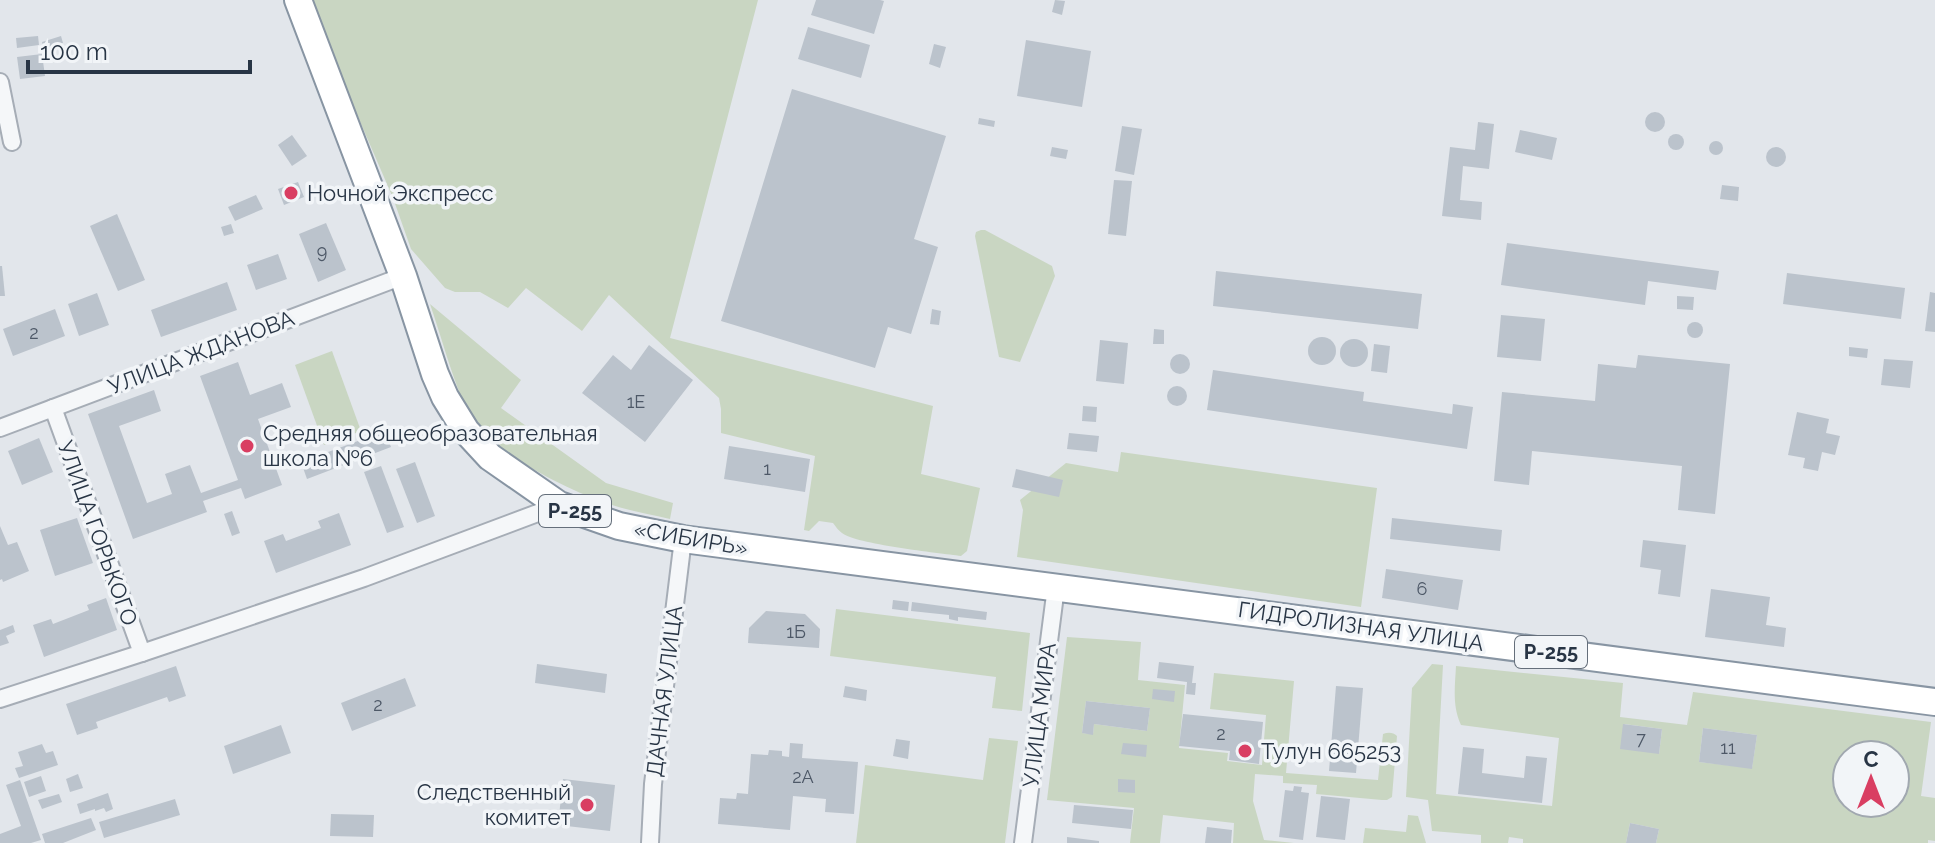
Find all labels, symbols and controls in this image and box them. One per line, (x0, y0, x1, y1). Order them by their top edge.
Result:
scale bar (28, 24, 250, 74)
text: 100 m (40, 37, 108, 66)
place label: Ночной Экспресс (307, 180, 494, 206)
marker: Ночной Экспресс (282, 184, 300, 202)
house number: 9 (317, 241, 327, 262)
street label: УЛИЦА ЖДАНОВА (104, 304, 298, 399)
house number: 2 (29, 322, 39, 343)
house number: 1Е (627, 391, 645, 412)
place label: Средняя общеобразовательная школа №6 (263, 420, 598, 471)
street label: УЛИЦА ГОРЬКОГО (52, 437, 144, 629)
marker: Средняя общеобразовательная школа №6 (238, 437, 256, 455)
house number: 1 (763, 458, 771, 479)
road number: Р-255 (539, 495, 611, 527)
street label: «СИБИРЬ» (632, 515, 750, 561)
house number: 6 (1417, 578, 1428, 599)
street label: ГИДРОЛИЗНАЯ УЛИЦА (1237, 596, 1485, 656)
street label: ДАЧНАЯ УЛИЦА (641, 604, 687, 778)
house number: 1Б (786, 621, 806, 642)
road number: Р-255 (1515, 636, 1587, 668)
street label: УЛИЦА МИРА (1017, 641, 1061, 789)
house number: 2 (373, 694, 383, 715)
house number: 2 (1216, 723, 1226, 744)
house number: 7 (1636, 728, 1646, 749)
house number: 11 (1720, 737, 1736, 758)
place label: Тулун 665253 (1261, 738, 1401, 764)
north arrow (1831, 739, 1911, 819)
marker: Тулун 665253 (1236, 742, 1254, 760)
text: С (1863, 746, 1879, 772)
house number: 2А (792, 766, 814, 787)
place label: Следственный комитет (417, 779, 571, 830)
marker: Следственный комитет (578, 796, 596, 814)

